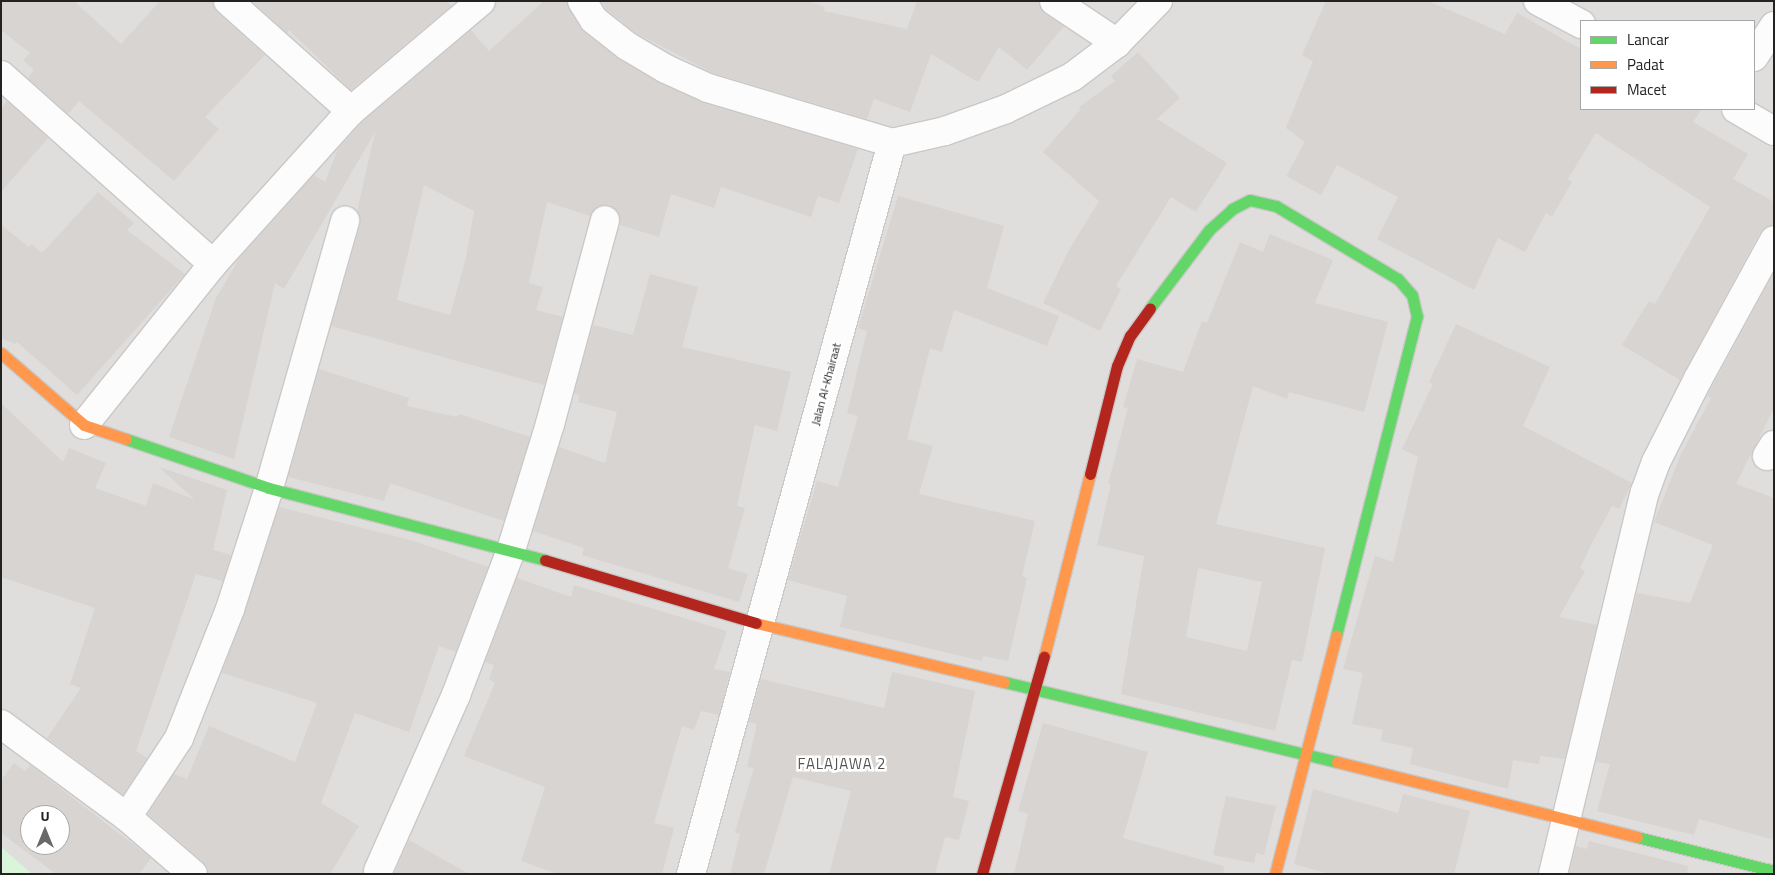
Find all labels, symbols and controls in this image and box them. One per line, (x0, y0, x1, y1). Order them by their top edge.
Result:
legend (1580, 20, 1755, 110)
text: Lancar (1627, 28, 1669, 51)
text: Padat (1627, 53, 1664, 76)
text: Macet (1627, 78, 1666, 101)
street label: Jalan Al-Khairaat (808, 341, 844, 427)
district label: FALAJAWA 2 (796, 755, 888, 773)
north arrow (20, 805, 70, 855)
text: U (40, 805, 50, 826)

